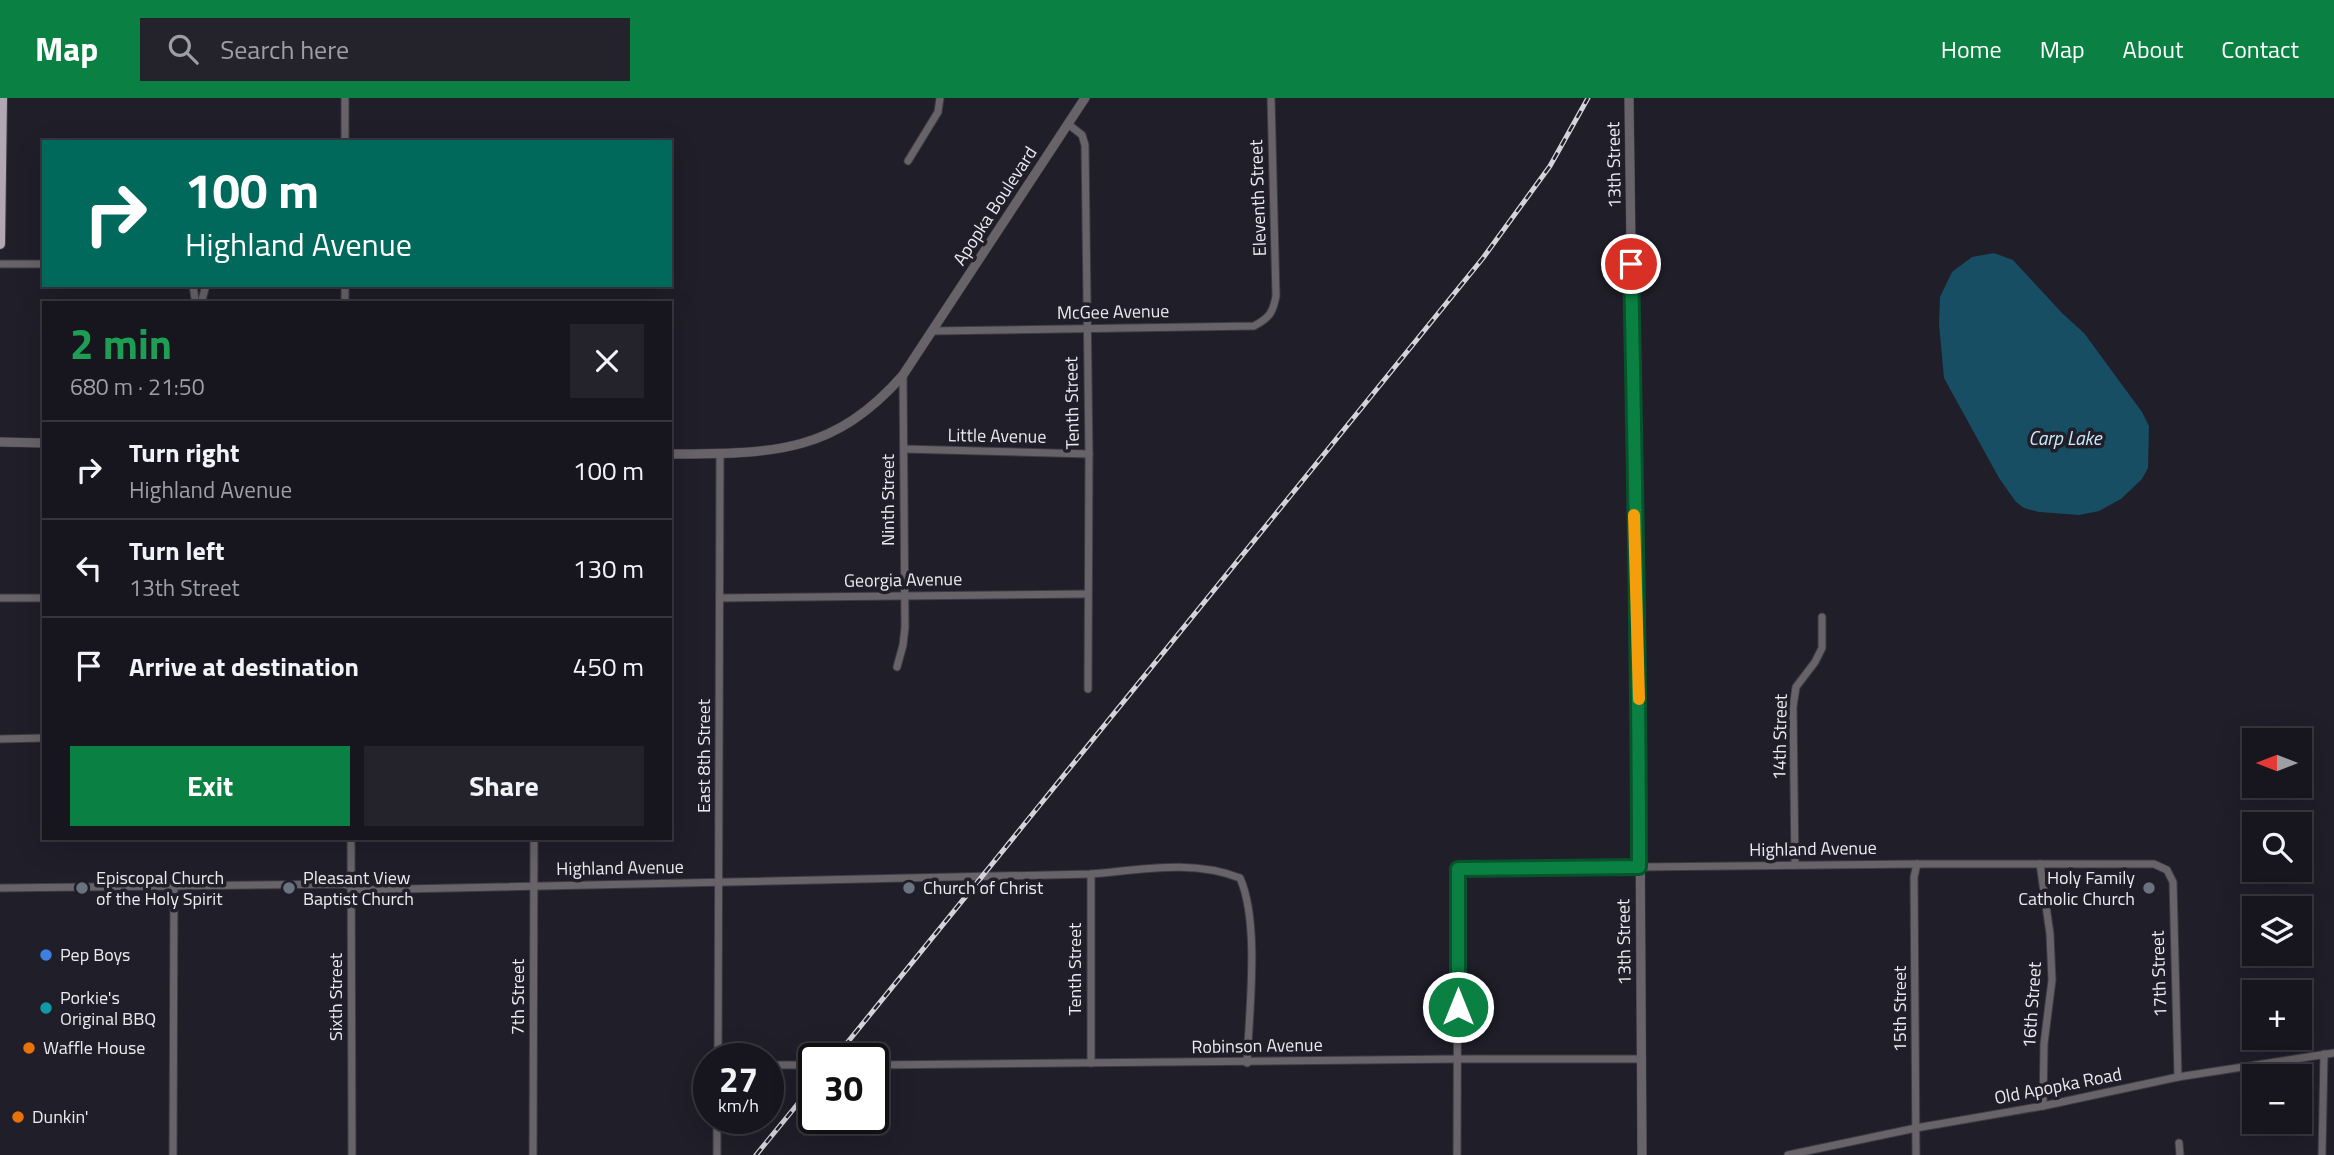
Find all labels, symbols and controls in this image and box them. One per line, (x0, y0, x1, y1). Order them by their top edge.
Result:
search box (140, 18, 630, 81)
text: Map (35, 24, 98, 74)
icon: search (164, 30, 202, 68)
text: Search here (220, 30, 349, 69)
text: Home (1941, 31, 2002, 67)
text: Map (2040, 31, 2085, 67)
text: About (2123, 31, 2183, 67)
text: Contact (2221, 31, 2299, 67)
street label: 13th Street (1599, 121, 1628, 208)
street label: Eleventh Street (1242, 139, 1273, 257)
street label: Apopka Boulevard (946, 141, 1043, 271)
text: 100 m (185, 152, 319, 227)
icon: right (70, 168, 161, 259)
text: Highland Avenue (185, 220, 412, 268)
pin (1601, 234, 1661, 294)
icon: arrive (1612, 245, 1650, 283)
street label: McGee Avenue (1057, 297, 1169, 326)
text: 2 min (70, 311, 172, 375)
button: close (570, 324, 644, 398)
street label: Tenth Street (1057, 356, 1086, 450)
text: 680 m · 21:50 (70, 369, 205, 404)
street label: Little Avenue (947, 421, 1047, 450)
water label: Carp Lake (2028, 423, 2103, 452)
text: Turn right (129, 433, 240, 472)
icon: right (70, 451, 108, 489)
text: 100 m (573, 451, 644, 490)
street label: Ninth Street (874, 453, 901, 546)
text: Highland Avenue (129, 472, 292, 507)
text: Turn left (129, 531, 224, 570)
icon: left (70, 549, 108, 587)
text: 130 m (573, 549, 644, 588)
street label: Georgia Avenue (844, 565, 962, 594)
text: 13th Street (129, 570, 240, 605)
icon: arrive (70, 647, 108, 685)
text: Arrive at destination (129, 647, 359, 686)
text: 450 m (573, 647, 644, 686)
street label: 14th Street (1765, 693, 1794, 780)
street label: East 8th Street (690, 698, 717, 813)
north arrow (2242, 728, 2312, 798)
map controls (2242, 728, 2312, 1134)
button: Exit (70, 746, 350, 826)
button: Share (364, 746, 644, 826)
button: search (2242, 812, 2312, 882)
street label: Highland Avenue (1749, 834, 1877, 863)
street label: Highland Avenue (556, 853, 684, 882)
place label: Episcopal Church of the Holy Spirit (96, 864, 224, 912)
place label: Pleasant View Baptist Church (303, 864, 414, 912)
place label: Holy Family Catholic Church (2018, 864, 2135, 912)
place label: Church of Christ (923, 874, 1044, 901)
marker: Episcopal Church of the Holy Spirit (74, 880, 90, 896)
marker: Pleasant View Baptist Church (281, 880, 297, 896)
marker: Church of Christ (901, 880, 917, 896)
marker: Holy Family Catholic Church (2141, 880, 2157, 896)
button: layers (2242, 896, 2312, 966)
street label: 13th Street (1609, 898, 1638, 985)
street label: Tenth Street (1061, 922, 1088, 1015)
street label: 17th Street (2143, 930, 2174, 1018)
place label: Pep Boys (60, 941, 131, 968)
marker: Pep Boys (38, 947, 54, 963)
street label: Sixth Street (322, 952, 349, 1041)
street label: 7th Street (504, 958, 531, 1035)
street label: 16th Street (2015, 960, 2048, 1049)
street label: 15th Street (1886, 965, 1913, 1052)
position arrow (1421, 970, 1495, 1044)
button: + (2242, 980, 2312, 1050)
place label: Porkie's Original BBQ (60, 984, 156, 1032)
marker: Porkie's Original BBQ (38, 1000, 54, 1016)
street label: Robinson Avenue (1191, 1031, 1323, 1060)
place label: Waffle House (43, 1034, 145, 1061)
marker: Waffle House (21, 1040, 37, 1056)
speed limit sign: 30 (798, 1043, 889, 1134)
text: 27 (719, 1052, 758, 1106)
street label: Old Apopka Road (1992, 1060, 2124, 1111)
button: − (2242, 1064, 2312, 1134)
text: km/h (718, 1092, 759, 1119)
place label: Dunkin' (32, 1103, 89, 1130)
marker: Dunkin' (10, 1109, 26, 1125)

